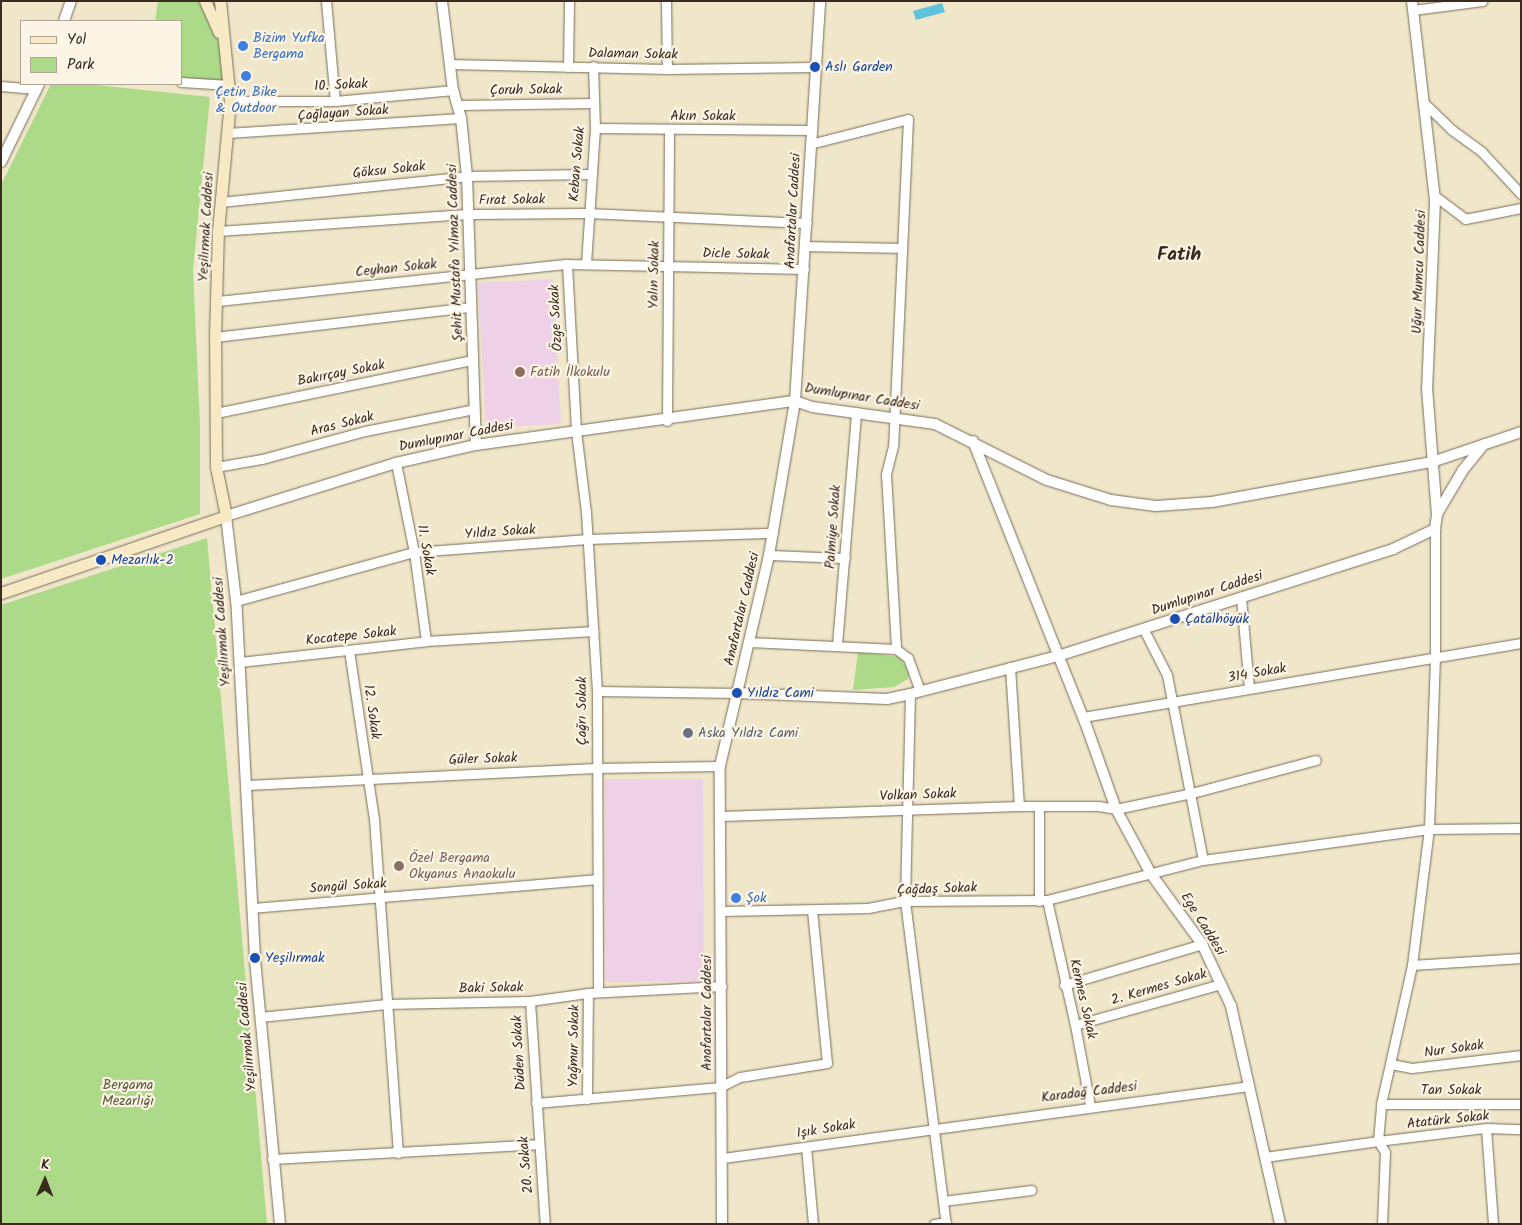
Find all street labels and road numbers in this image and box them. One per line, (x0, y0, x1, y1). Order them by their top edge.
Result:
street label: Dalaman Sokak (588, 45, 678, 63)
street label: 10. Sokak (314, 75, 368, 95)
street label: Çoruh Sokak (489, 81, 563, 99)
street label: Çağlayan Sokak (297, 101, 389, 125)
street label: Akın Sokak (670, 108, 736, 124)
street label: Keban Sokak (565, 126, 589, 202)
street label: Anafartalar Caddesi (782, 153, 804, 269)
street label: Göksu Sokak (352, 158, 426, 182)
street label: Şehit Mustafa Yılmaz Caddesi (443, 164, 467, 342)
street label: Yeşilırmak Caddesi (195, 172, 217, 282)
street label: Fırat Sokak (479, 191, 545, 209)
street label: Uğur Mumcu Caddesi (1408, 210, 1430, 334)
street label: Yalın Sokak (645, 241, 663, 309)
street label: Dicle Sokak (702, 245, 770, 263)
street label: Ceyhan Sokak (354, 255, 438, 281)
street label: Özge Sokak (546, 284, 566, 352)
street label: Bakırçay Sokak (296, 356, 386, 390)
street label: Dumlupınar Caddesi (803, 380, 921, 414)
street label: Aras Sokak (309, 408, 375, 440)
street label: Dumlupınar Caddesi (397, 417, 515, 455)
street label: Palmiye Sokak (822, 485, 844, 569)
street label: Yıldız Sokak (464, 521, 536, 543)
street label: 11. Sokak (413, 523, 439, 577)
street label: Anafartalar Caddesi (721, 551, 763, 667)
street label: Dumlupınar Caddesi (1149, 567, 1265, 619)
street label: Yeşilırmak Caddesi (210, 577, 234, 687)
street label: Kocatepe Sokak (305, 623, 397, 649)
street label: 314 Sokak (1226, 660, 1288, 686)
street label: Çağrı Sokak (574, 677, 590, 745)
street label: 12. Sokak (360, 684, 384, 740)
street label: Güler Sokak (448, 749, 518, 769)
street label: Volkan Sokak (879, 785, 957, 805)
street label: Songül Sokak (309, 875, 387, 897)
street label: Çağdaş Sokak (897, 879, 977, 899)
street label: Ege Caddesi (1177, 889, 1229, 959)
street label: Anafartalar Caddesi (699, 955, 715, 1071)
street label: Kermes Sokak (1066, 957, 1100, 1041)
street label: 2. Kermes Sokak (1109, 965, 1209, 1009)
street label: Baki Sokak (459, 979, 523, 997)
street label: Yeşilırmak Caddesi (234, 982, 260, 1092)
street label: Yağmur Sokak (565, 1004, 583, 1088)
street label: Düden Sokak (509, 1015, 529, 1091)
street label: Nur Sokak (1423, 1037, 1485, 1061)
street label: Karadağ Caddesi (1040, 1078, 1138, 1106)
street label: Tan Sokak (1421, 1082, 1481, 1098)
street label: Atatürk Sokak (1406, 1107, 1490, 1133)
street label: Işık Sokak (795, 1116, 857, 1142)
street label: 20. Sokak (515, 1136, 537, 1194)

